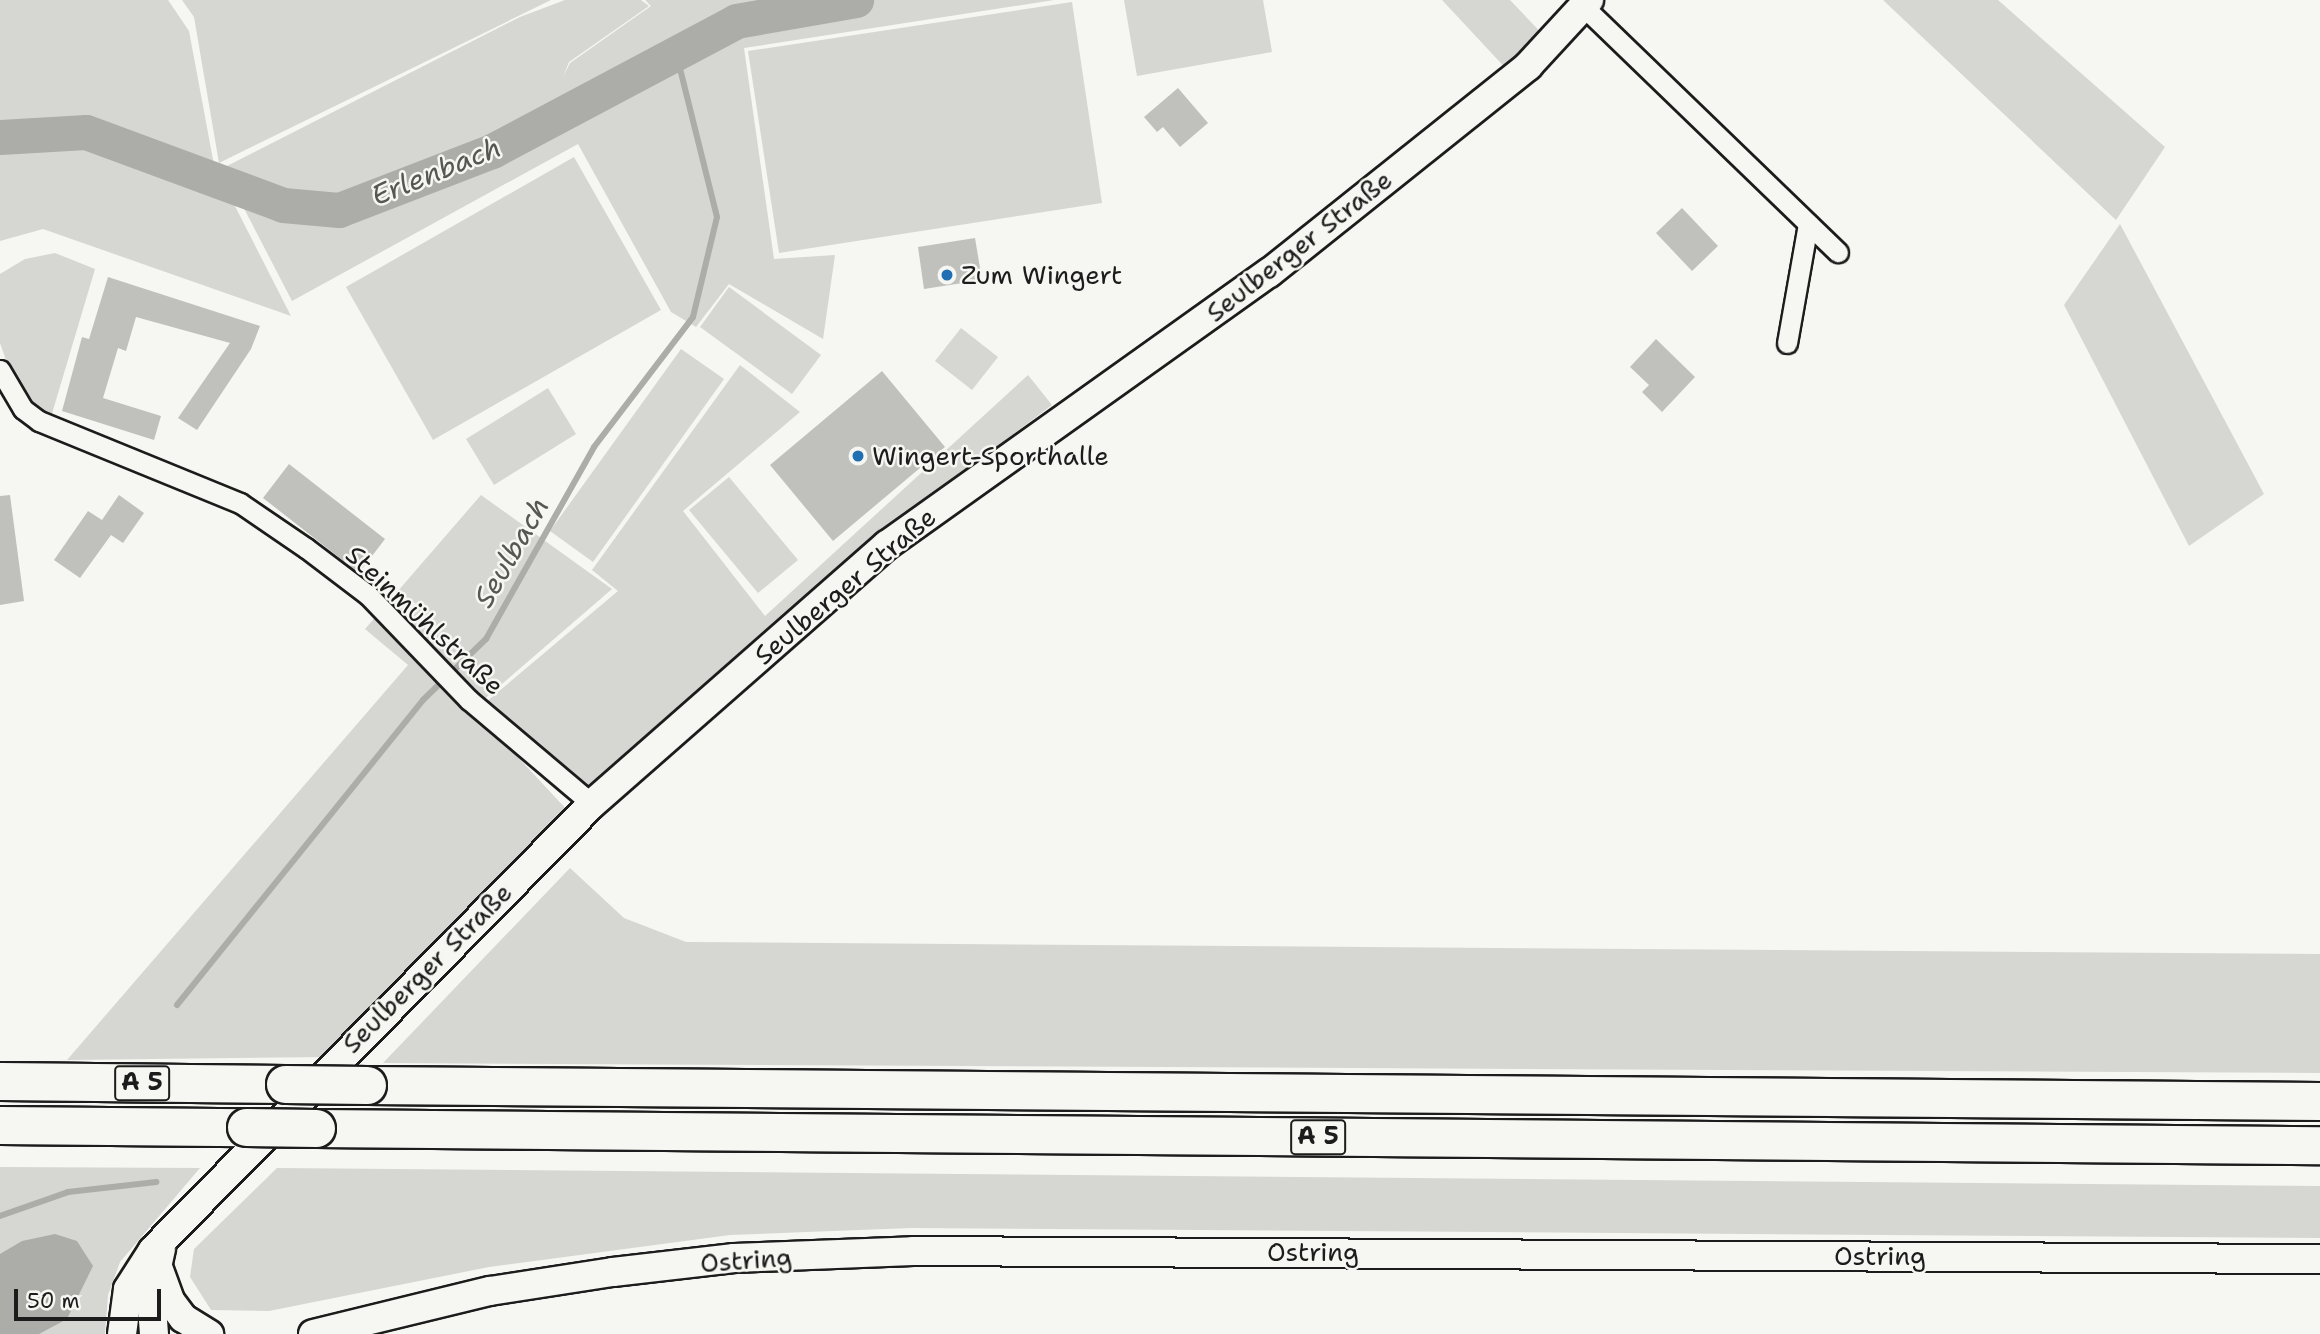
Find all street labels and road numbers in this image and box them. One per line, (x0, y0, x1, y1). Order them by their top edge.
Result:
street label: Seulberger Straße (1200, 164, 1398, 328)
street label: Seulberger Straße (748, 501, 942, 671)
street label: Steinmühlstraße (339, 539, 511, 701)
street label: Seulberger Straße (336, 877, 518, 1059)
road number: A 5 (114, 1063, 170, 1104)
road number: A 5 (1290, 1116, 1346, 1157)
street label: Ostring (1267, 1236, 1359, 1268)
street label: Ostring (1834, 1240, 1926, 1272)
street label: Ostring (699, 1241, 793, 1279)

